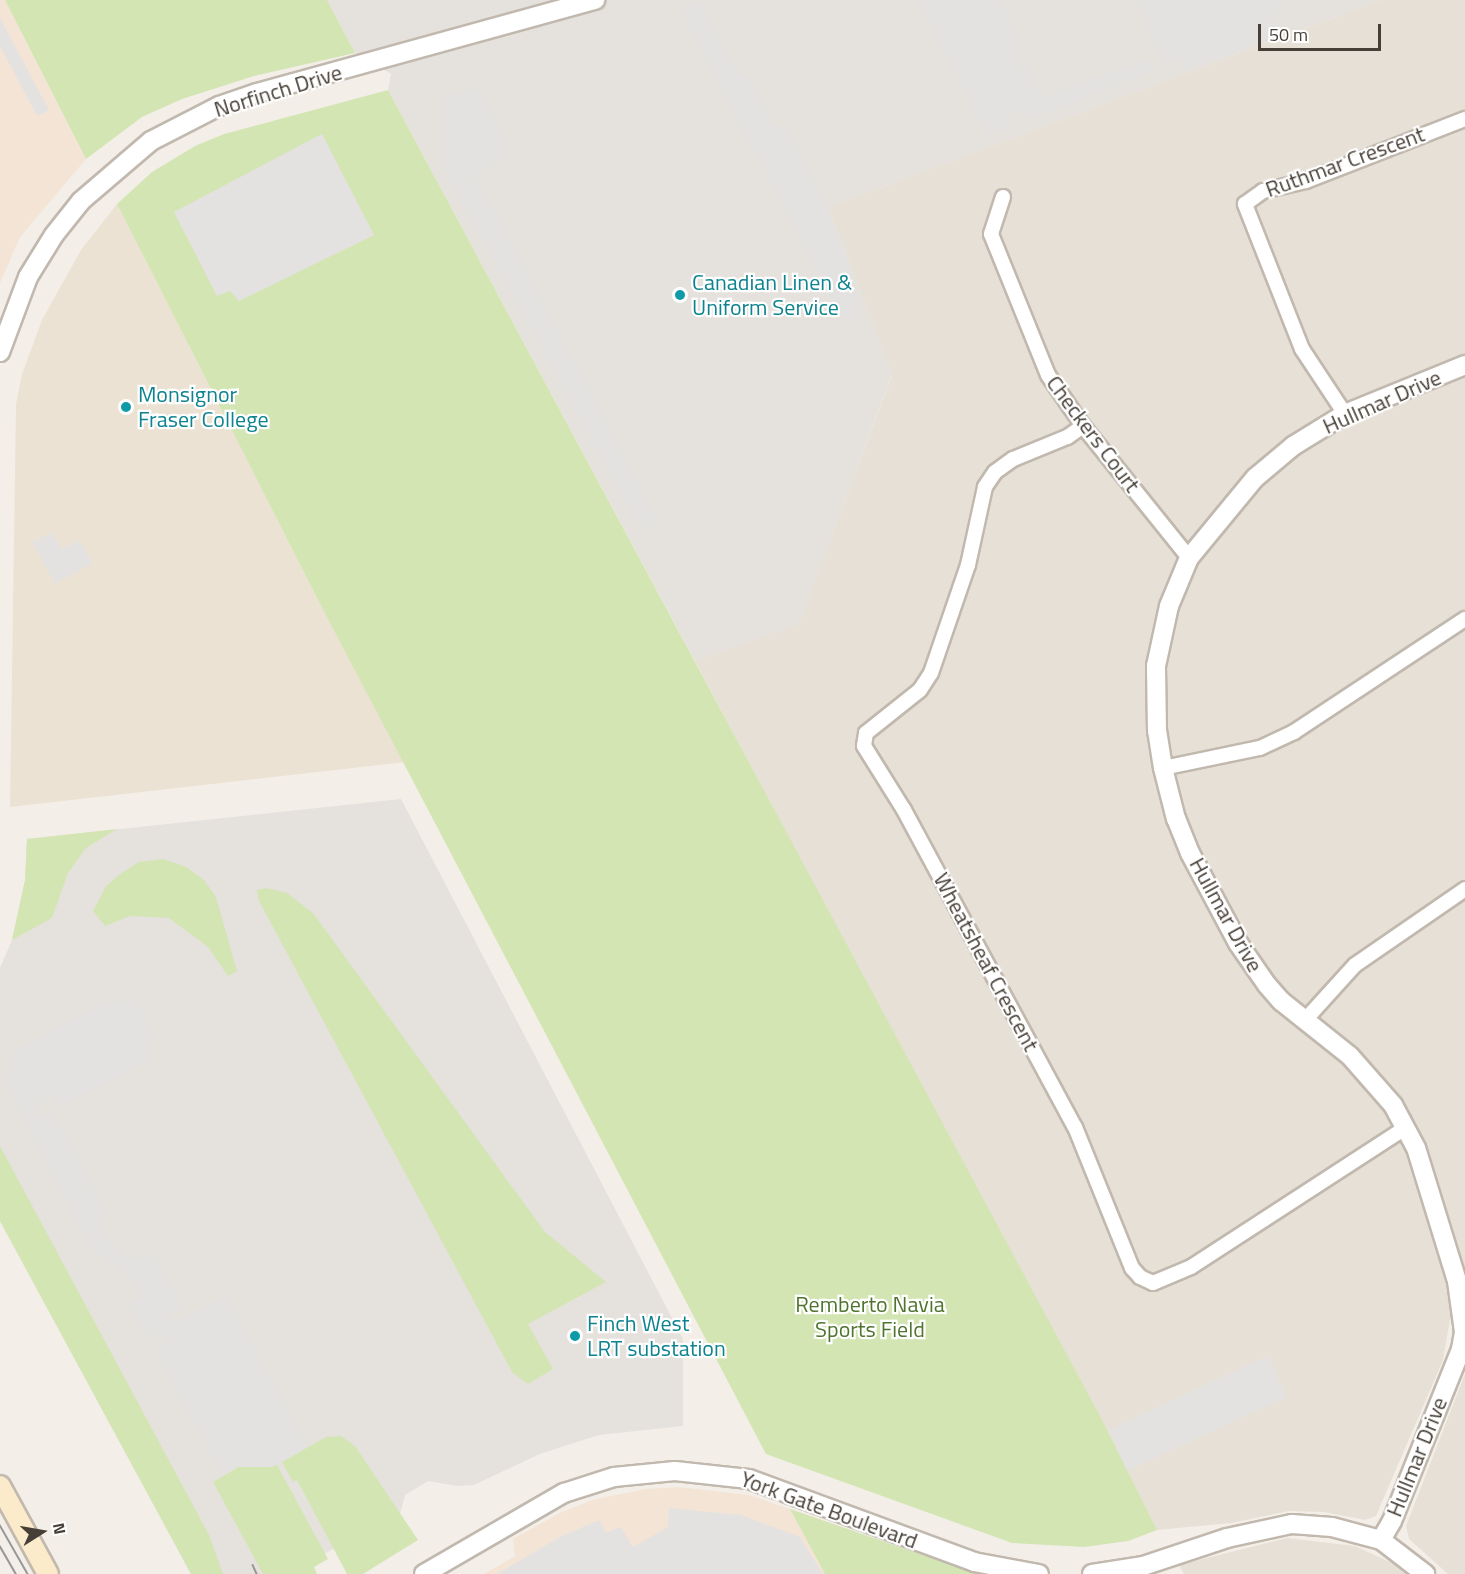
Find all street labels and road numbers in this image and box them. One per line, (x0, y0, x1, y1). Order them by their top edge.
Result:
street label: Norfinch Drive (211, 59, 345, 123)
street label: Ruthmar Crescent (1262, 121, 1428, 203)
street label: Hullmar Drive (1319, 364, 1445, 440)
street label: Checkers Court (1041, 371, 1145, 497)
street label: Hullmar Drive (1184, 853, 1268, 977)
street label: Wheatsheaf Crescent (928, 868, 1044, 1056)
street label: Hullmar Drive (1381, 1393, 1453, 1521)
street label: York Gate Boulevard (737, 1466, 921, 1554)

